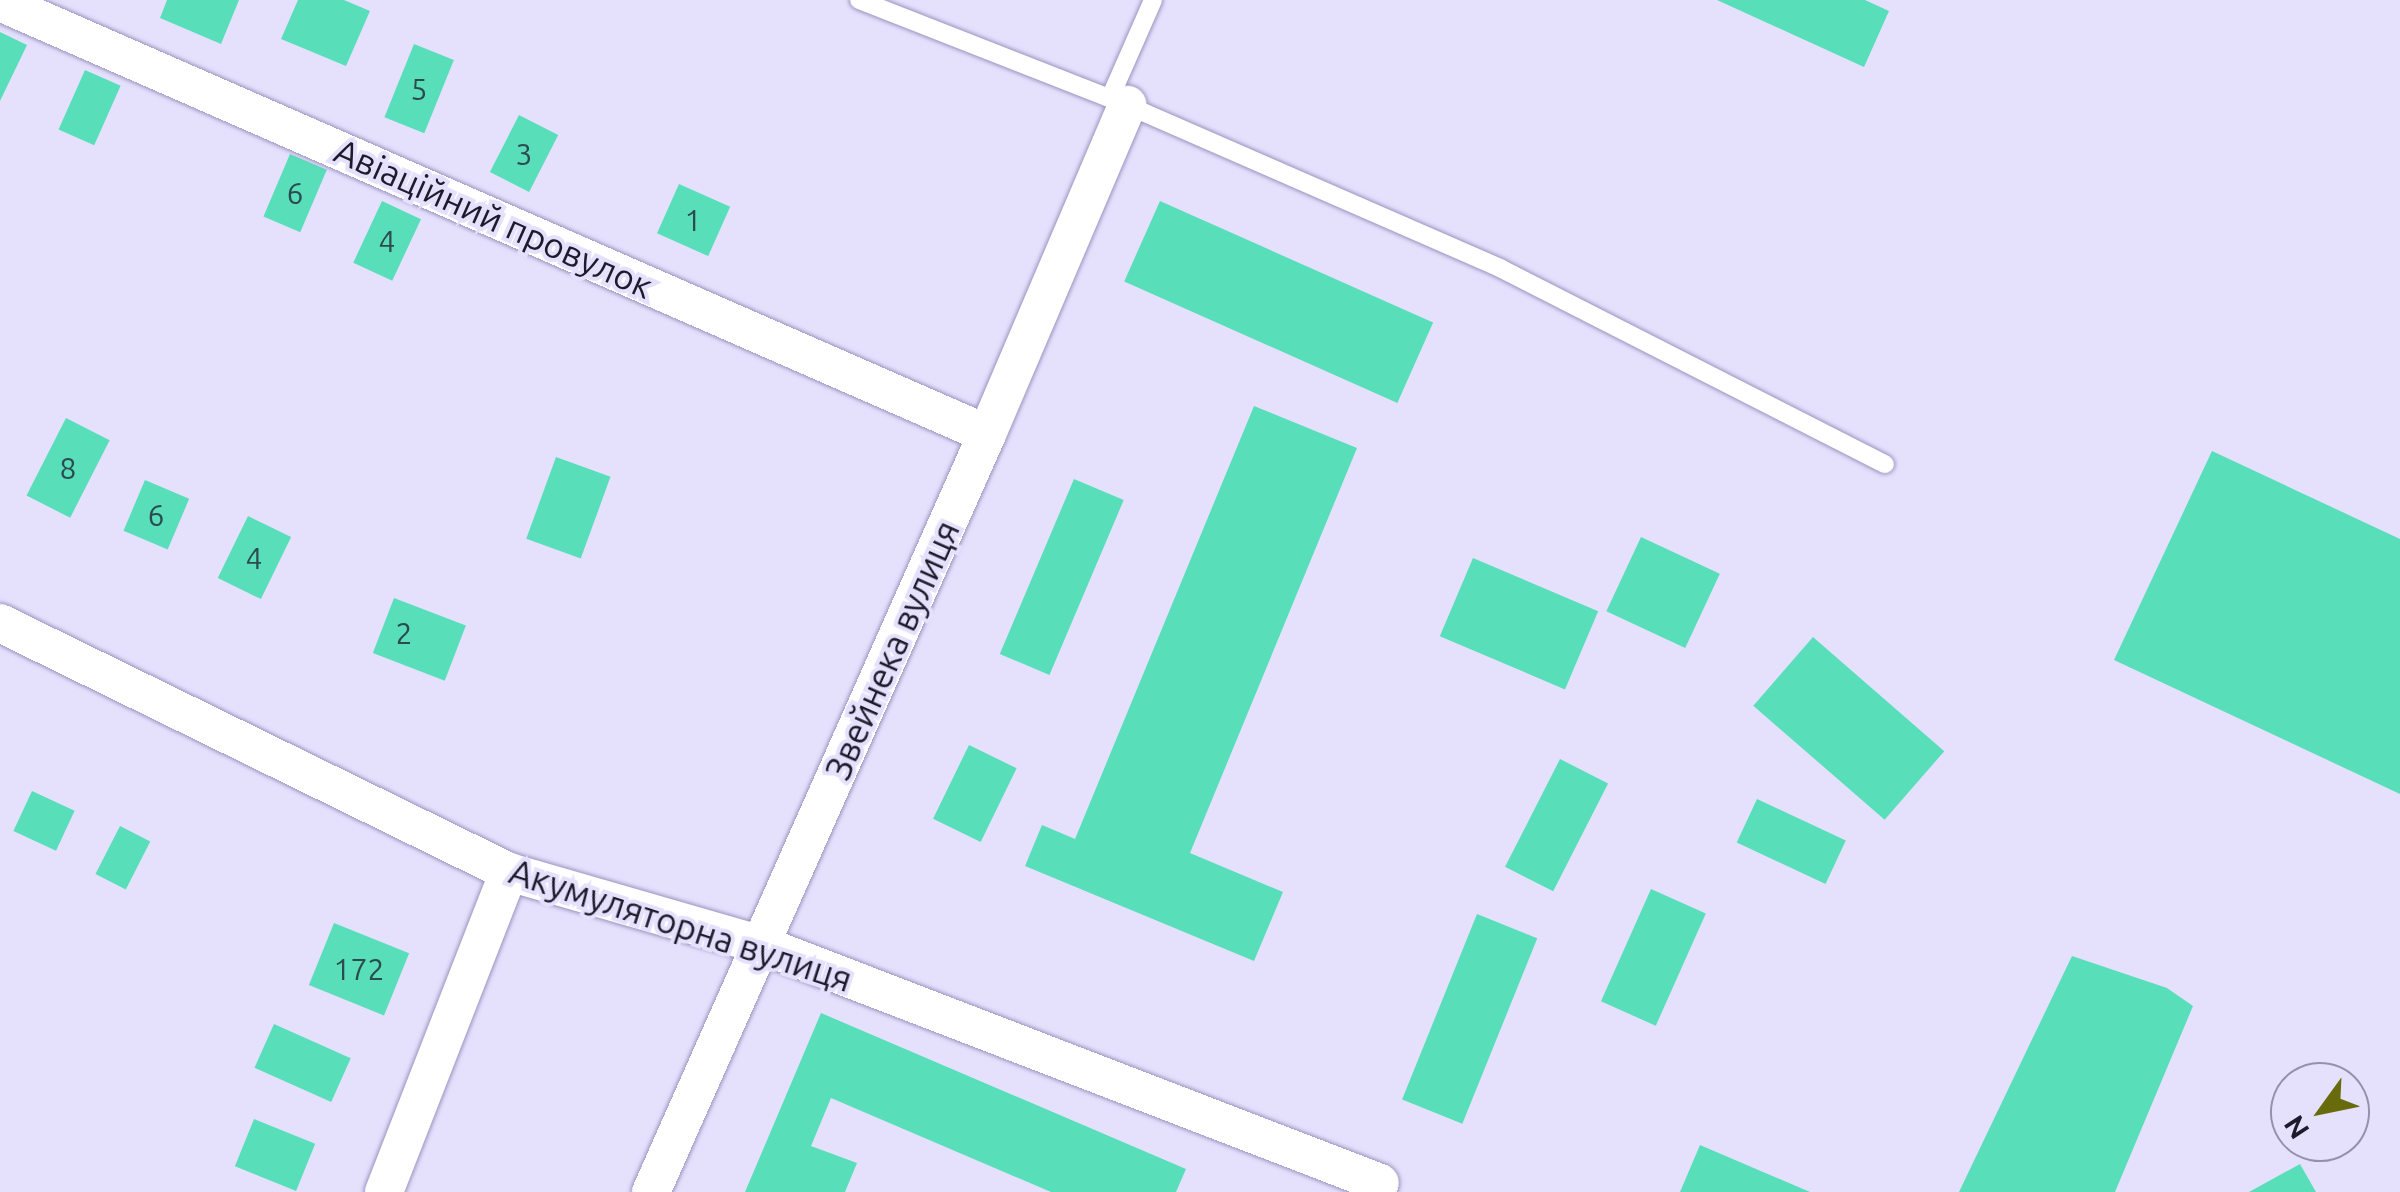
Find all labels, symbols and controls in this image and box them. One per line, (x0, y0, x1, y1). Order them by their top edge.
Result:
house number: 5 (411, 71, 427, 107)
street label: Авіаційний провулок (328, 129, 660, 307)
house number: 3 (516, 136, 532, 172)
house number: 6 (287, 175, 303, 211)
house number: 1 (685, 202, 701, 238)
house number: 4 (379, 223, 395, 259)
house number: 8 (60, 450, 76, 486)
house number: 6 (148, 497, 164, 533)
street label: Звейнека вулиця (816, 514, 968, 786)
house number: 4 (246, 540, 262, 576)
house number: 2 (396, 615, 412, 651)
street label: Акумуляторна вулиця (504, 850, 858, 1000)
house number: 172 (334, 951, 384, 987)
north arrow (2270, 1062, 2370, 1162)
text: N (2277, 1110, 2315, 1145)

